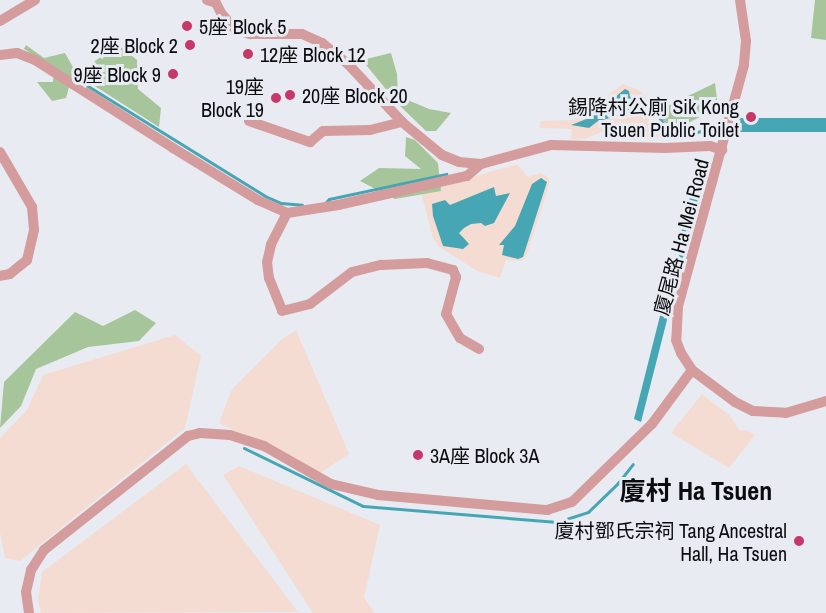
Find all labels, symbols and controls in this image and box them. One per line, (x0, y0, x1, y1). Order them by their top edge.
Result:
place label: 5座 Block 5 (199, 14, 286, 38)
marker: 5座 Block 5 (180, 19, 194, 33)
place label: 2座 Block 2 (91, 33, 178, 57)
marker: 2座 Block 2 (183, 38, 197, 52)
place label: 12座 Block 12 (260, 42, 366, 66)
marker: 12座 Block 12 (241, 47, 255, 61)
place label: 9座 Block 9 (74, 62, 161, 86)
marker: 9座 Block 9 (166, 67, 180, 81)
place label: 19座 Block 19 (201, 74, 264, 121)
place label: 20座 Block 20 (302, 83, 408, 107)
marker: 20座 Block 20 (283, 88, 297, 102)
marker: 19座 Block 19 (269, 91, 283, 105)
place label: 錫降村公廁 Sik Kong Tsuen Public Toilet (568, 94, 739, 141)
marker: 錫降村公廁 Sik Kong Tsuen Public Toilet (744, 110, 758, 124)
street label: 廈尾路 Ha Mei Road (649, 156, 713, 318)
place label: 3A座 Block 3A (430, 443, 539, 467)
marker: 3A座 Block 3A (411, 448, 425, 462)
district label: 廈村 Ha Tsuen (620, 475, 772, 507)
place label: 廈村鄧氏宗祠 Tang Ancestral Hall, Ha Tsuen (554, 518, 787, 565)
marker: 廈村鄧氏宗祠 Tang Ancestral Hall, Ha Tsuen (792, 534, 806, 548)

